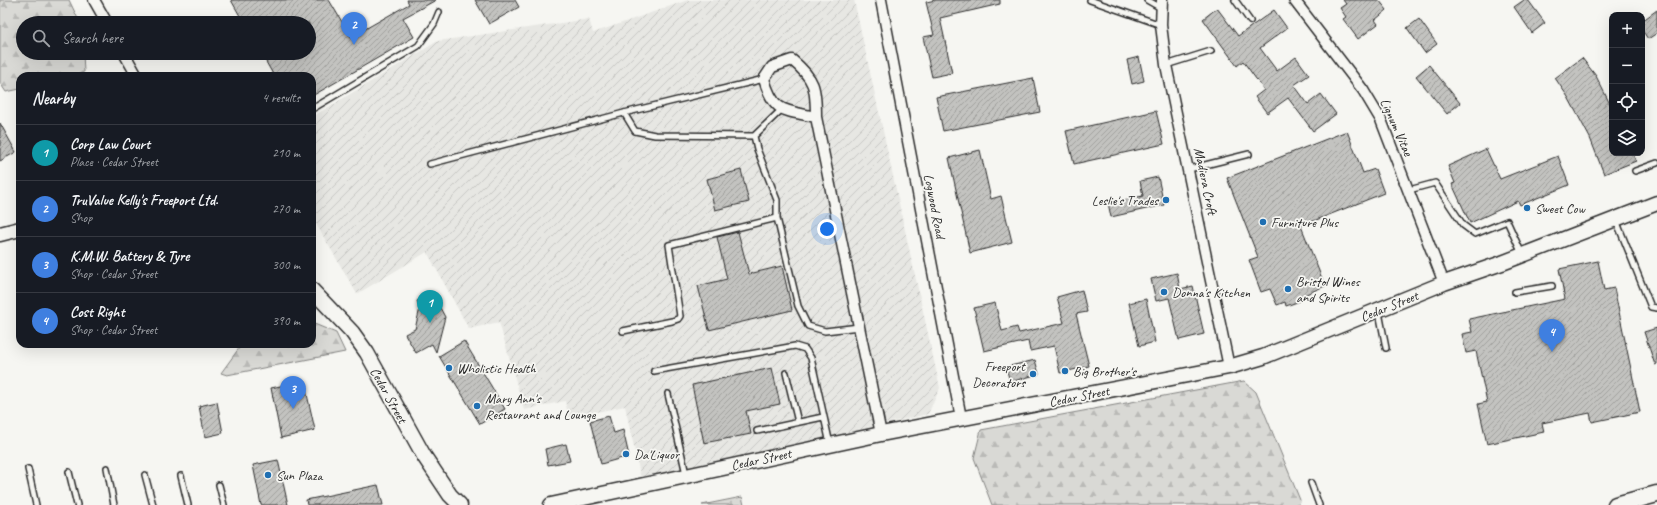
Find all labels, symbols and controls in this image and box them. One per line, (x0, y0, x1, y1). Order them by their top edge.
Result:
pin: 2 (341, 12, 367, 45)
map controls (1609, 12, 1645, 156)
button: + (1609, 12, 1645, 48)
search box (16, 16, 316, 60)
icon: search (30, 27, 52, 49)
text: Search here (62, 29, 123, 48)
button: − (1609, 48, 1645, 84)
button: locate (1609, 84, 1645, 120)
text: Nearby (32, 88, 75, 109)
text: 4 results (262, 90, 300, 106)
street label: Lignum Vitae (1376, 96, 1417, 160)
button: layers (1609, 120, 1645, 156)
text: Corp Law Court (70, 135, 150, 154)
text: 1 (42, 145, 48, 161)
text: 210 m (272, 145, 300, 161)
street label: Madiera Croft (1190, 146, 1221, 218)
text: Place · Cedar Street (70, 154, 158, 170)
street label: Logwood Road (920, 172, 950, 242)
text: TruValue Kelly's Freeport Ltd. (70, 191, 218, 210)
place label: Leslie's Trades (1092, 192, 1159, 209)
marker: Leslie's Trades (1161, 195, 1171, 205)
place label: Sweet Cow (1535, 200, 1586, 217)
text: 2 (42, 201, 48, 217)
text: 270 m (272, 201, 300, 217)
marker: Sweet Cow (1522, 203, 1532, 213)
text: Shop (70, 210, 92, 226)
place label: Furniture Plus (1271, 214, 1339, 231)
marker: Furniture Plus (1258, 217, 1268, 227)
your location (817, 219, 837, 239)
text: K.M.W. Battery & Tyre (70, 247, 189, 266)
text: 3 (42, 257, 48, 273)
text: 300 m (272, 257, 300, 273)
text: Shop · Cedar Street (70, 266, 157, 282)
place label: Bristol Wines and Spirits (1296, 273, 1361, 306)
place label: Donna's Kitchen (1172, 284, 1251, 301)
marker: Bristol Wines and Spirits (1283, 284, 1293, 294)
marker: Donna's Kitchen (1159, 287, 1169, 297)
street label: Cedar Street (1358, 287, 1422, 326)
pin: 1 (417, 290, 443, 323)
text: Cost Right (70, 303, 124, 322)
text: 4 (42, 313, 48, 329)
text: 390 m (272, 313, 300, 329)
pin: 4 (1539, 319, 1565, 352)
text: Shop · Cedar Street (70, 322, 157, 338)
place label: Freeport Decorators (972, 358, 1026, 391)
place label: Wholistic Health (457, 360, 536, 377)
marker: Wholistic Health (444, 363, 454, 373)
place label: Big Brother's (1073, 363, 1137, 380)
street label: Cedar Street (366, 364, 411, 427)
marker: Big Brother's (1060, 366, 1070, 376)
marker: Freeport Decorators (1028, 369, 1038, 379)
pin: 3 (280, 376, 306, 409)
street label: Cedar Street (1048, 382, 1112, 411)
place label: Mary Ann's Restaurant and Lounge (485, 390, 597, 423)
marker: Mary Ann's Restaurant and Lounge (472, 401, 482, 411)
street label: Cedar Street (730, 445, 794, 474)
place label: Da'Liquor (634, 446, 680, 463)
marker: Da'Liquor (621, 449, 631, 459)
place label: Sun Plaza (276, 467, 323, 484)
marker: Sun Plaza (263, 470, 273, 480)

